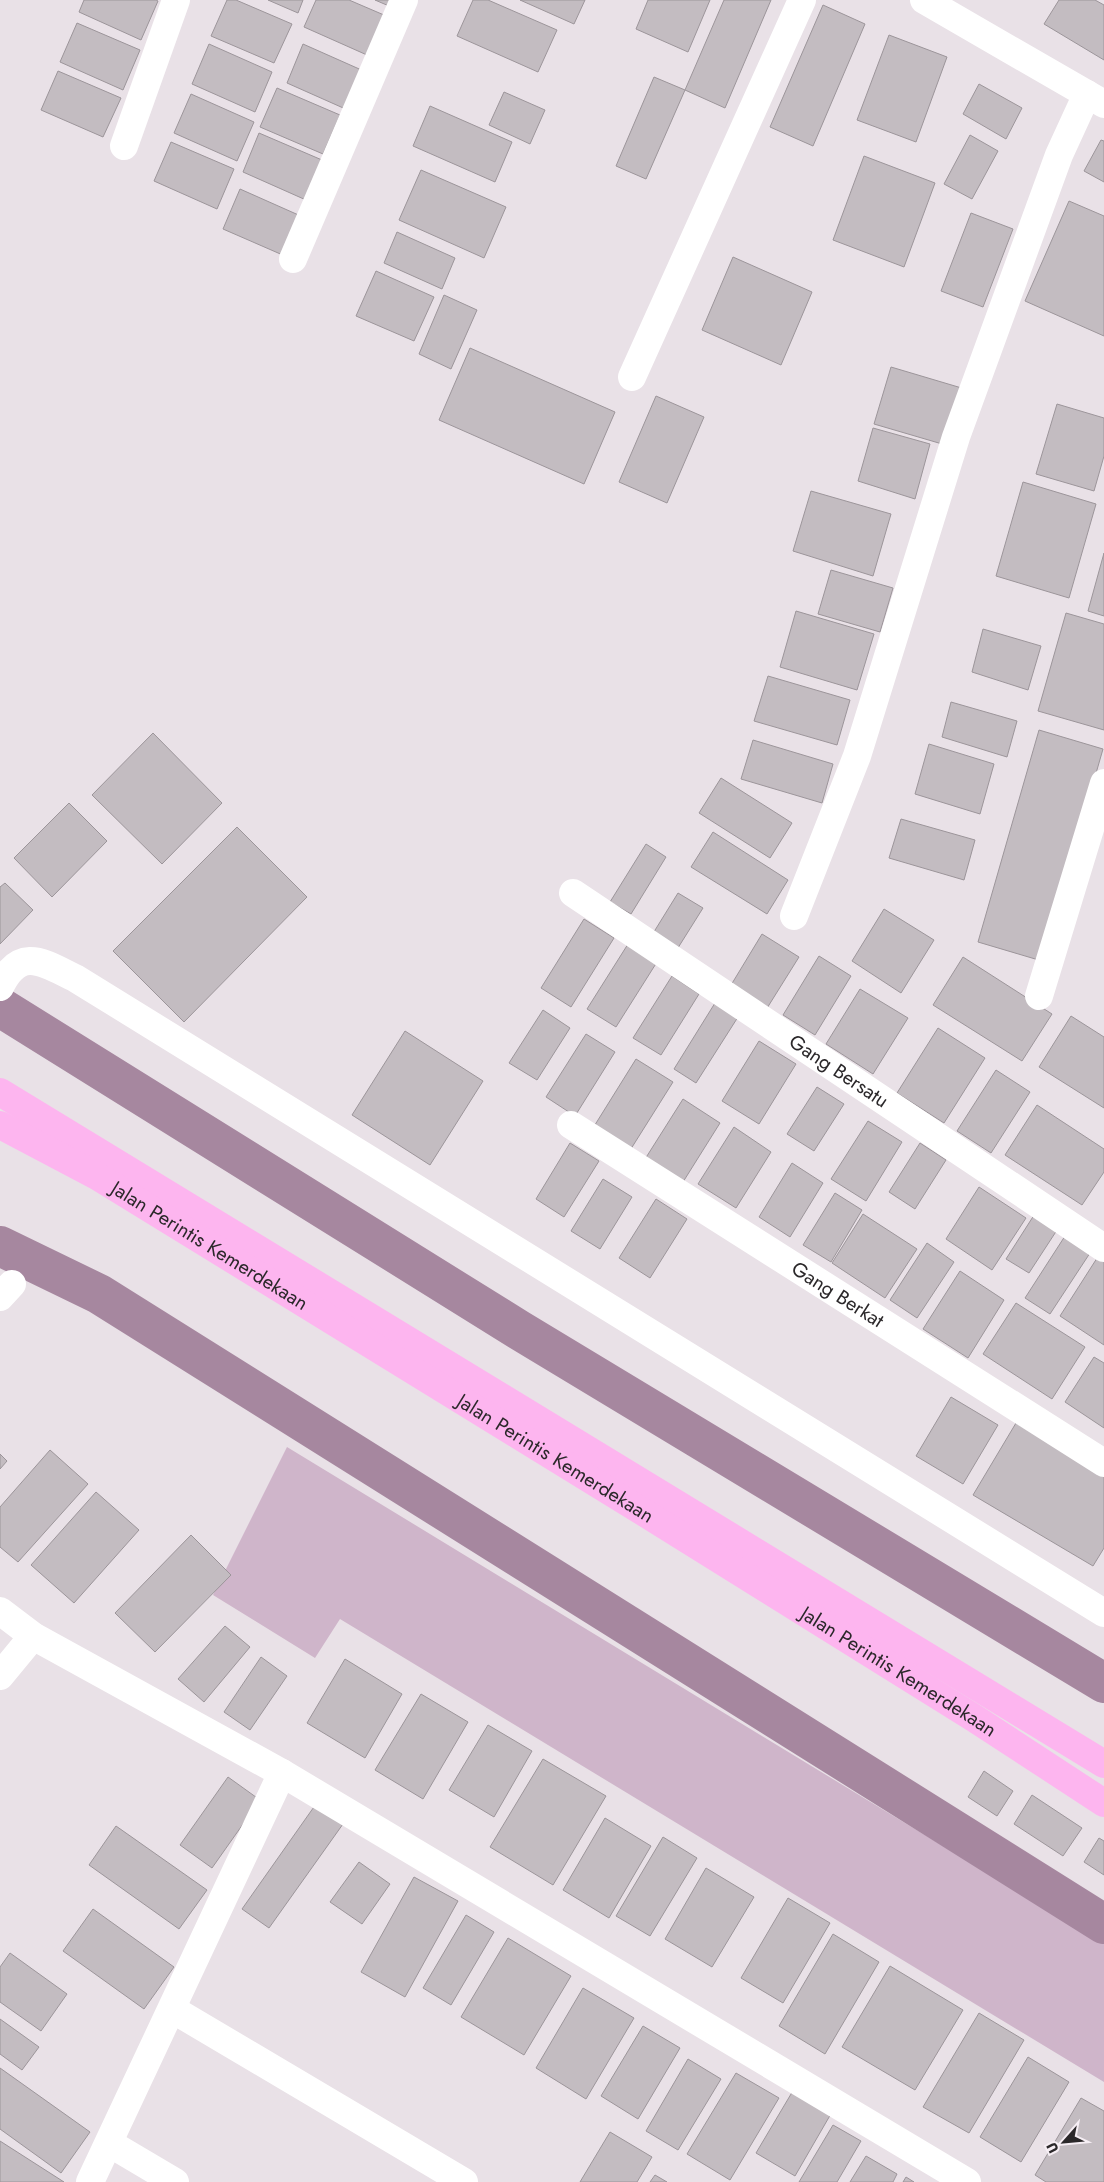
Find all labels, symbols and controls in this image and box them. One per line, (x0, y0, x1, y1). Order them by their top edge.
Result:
street label: Gang Bersatu (783, 1027, 895, 1115)
street label: Jalan Perintis Kemerdekaan (103, 1172, 314, 1317)
street label: Gang Berkat (786, 1254, 890, 1335)
street label: Jalan Perintis Kemerdekaan (449, 1385, 660, 1530)
street label: Jalan Perintis Kemerdekaan (792, 1597, 1003, 1744)
north arrow (1039, 2117, 1089, 2167)
text: U (1041, 2139, 1064, 2157)

